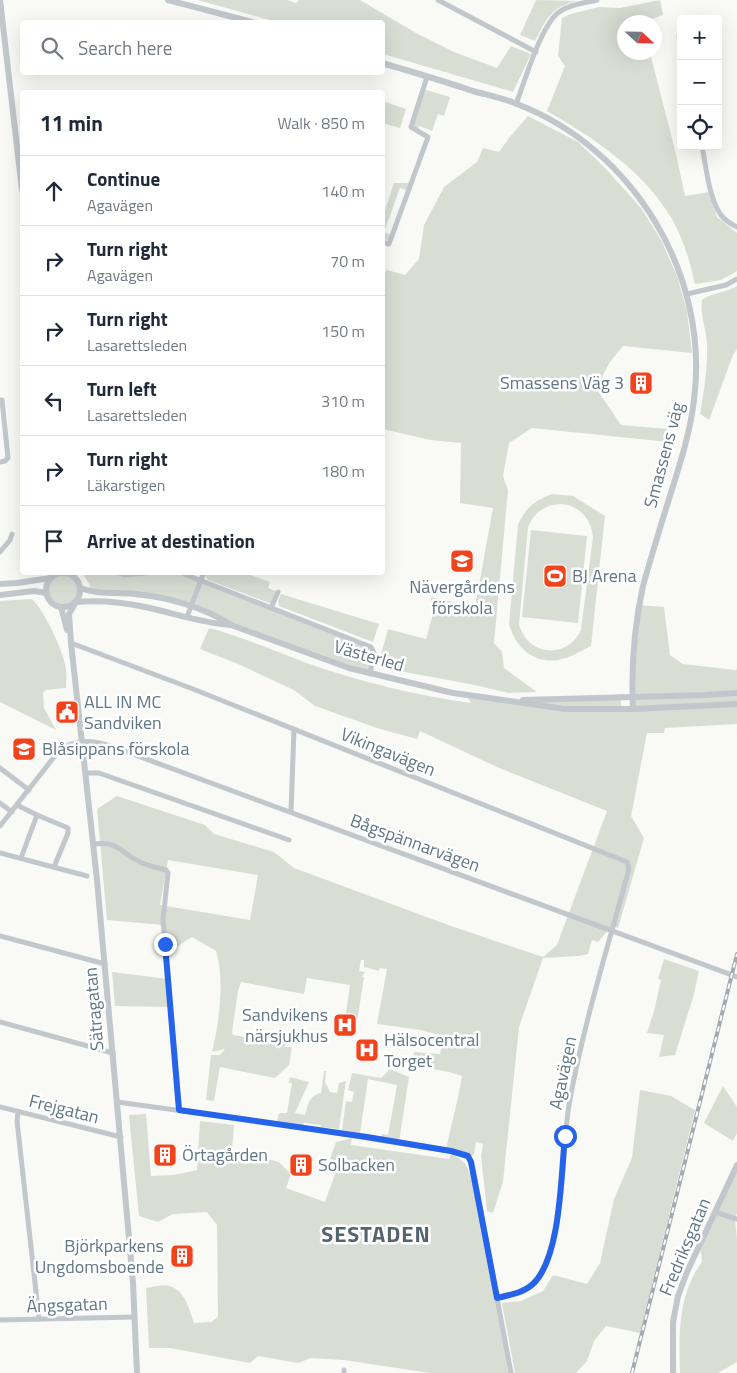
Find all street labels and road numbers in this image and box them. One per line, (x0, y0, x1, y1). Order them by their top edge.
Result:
street label: Smassens väg (636, 399, 691, 511)
street label: Västerled (331, 633, 407, 678)
street label: Vikingavägen (337, 720, 440, 783)
street label: Bågspännarvägen (346, 807, 484, 879)
street label: Sätragatan (76, 966, 111, 1052)
street label: Agavägen (542, 1034, 583, 1112)
street label: Frejgatan (26, 1087, 102, 1130)
street label: Fredriksgatan (652, 1194, 717, 1300)
street label: Ängsgatan (26, 1290, 108, 1319)

